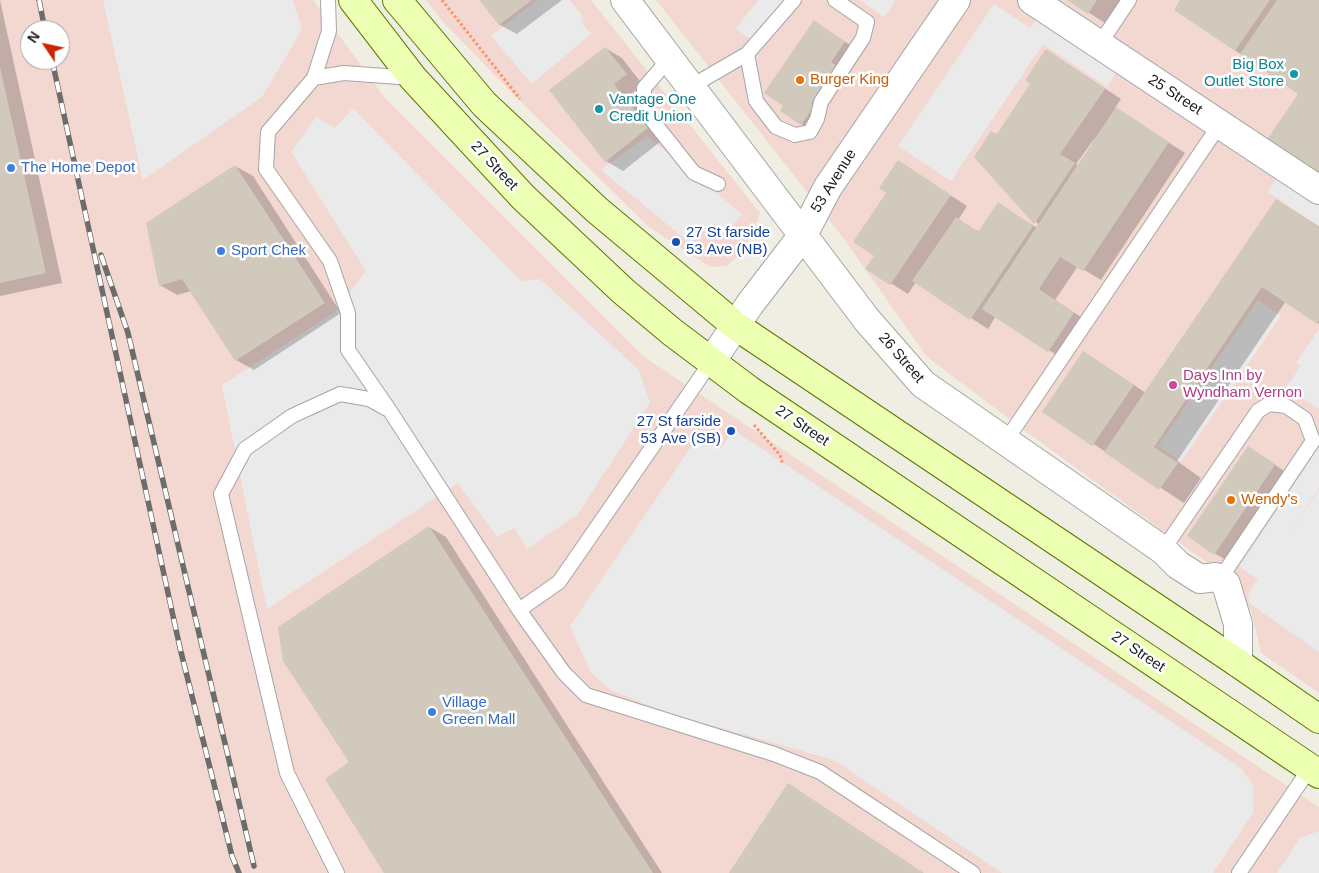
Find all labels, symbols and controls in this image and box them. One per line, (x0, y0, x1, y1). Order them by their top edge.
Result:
north arrow (20, 20, 70, 70)
text: N (24, 29, 43, 46)
place label: Big Box Outlet Store (1204, 56, 1284, 91)
marker: Big Box Outlet Store (1288, 68, 1300, 80)
place label: Burger King (810, 71, 889, 89)
street label: 25 Street (1145, 71, 1205, 119)
marker: Burger King (794, 74, 806, 86)
place label: Vantage One Credit Union (609, 91, 696, 126)
marker: Vantage One Credit Union (593, 103, 605, 115)
street label: 27 Street (467, 138, 521, 194)
street label: 53 Avenue (807, 146, 861, 216)
place label: The Home Depot (21, 159, 135, 177)
marker: The Home Depot (5, 162, 17, 174)
place label: 27 St farside 53 Ave (NB) (686, 224, 770, 259)
marker: 27 St farside 53 Ave (NB) (670, 236, 682, 248)
place label: Sport Chek (231, 242, 306, 260)
marker: Sport Chek (215, 245, 227, 257)
street label: 26 Street (874, 329, 928, 387)
place label: Days Inn by Wyndham Vernon (1183, 367, 1302, 402)
marker: Days Inn by Wyndham Vernon (1167, 379, 1179, 391)
street label: 27 Street (772, 402, 832, 450)
place label: 27 St farside 53 Ave (SB) (637, 413, 721, 448)
marker: 27 St farside 53 Ave (SB) (725, 425, 737, 437)
place label: Wendy's (1241, 491, 1298, 509)
marker: Wendy's (1225, 494, 1237, 506)
street label: 27 Street (1108, 628, 1168, 676)
place label: Village Green Mall (442, 694, 515, 729)
marker: Village Green Mall (426, 706, 438, 718)

